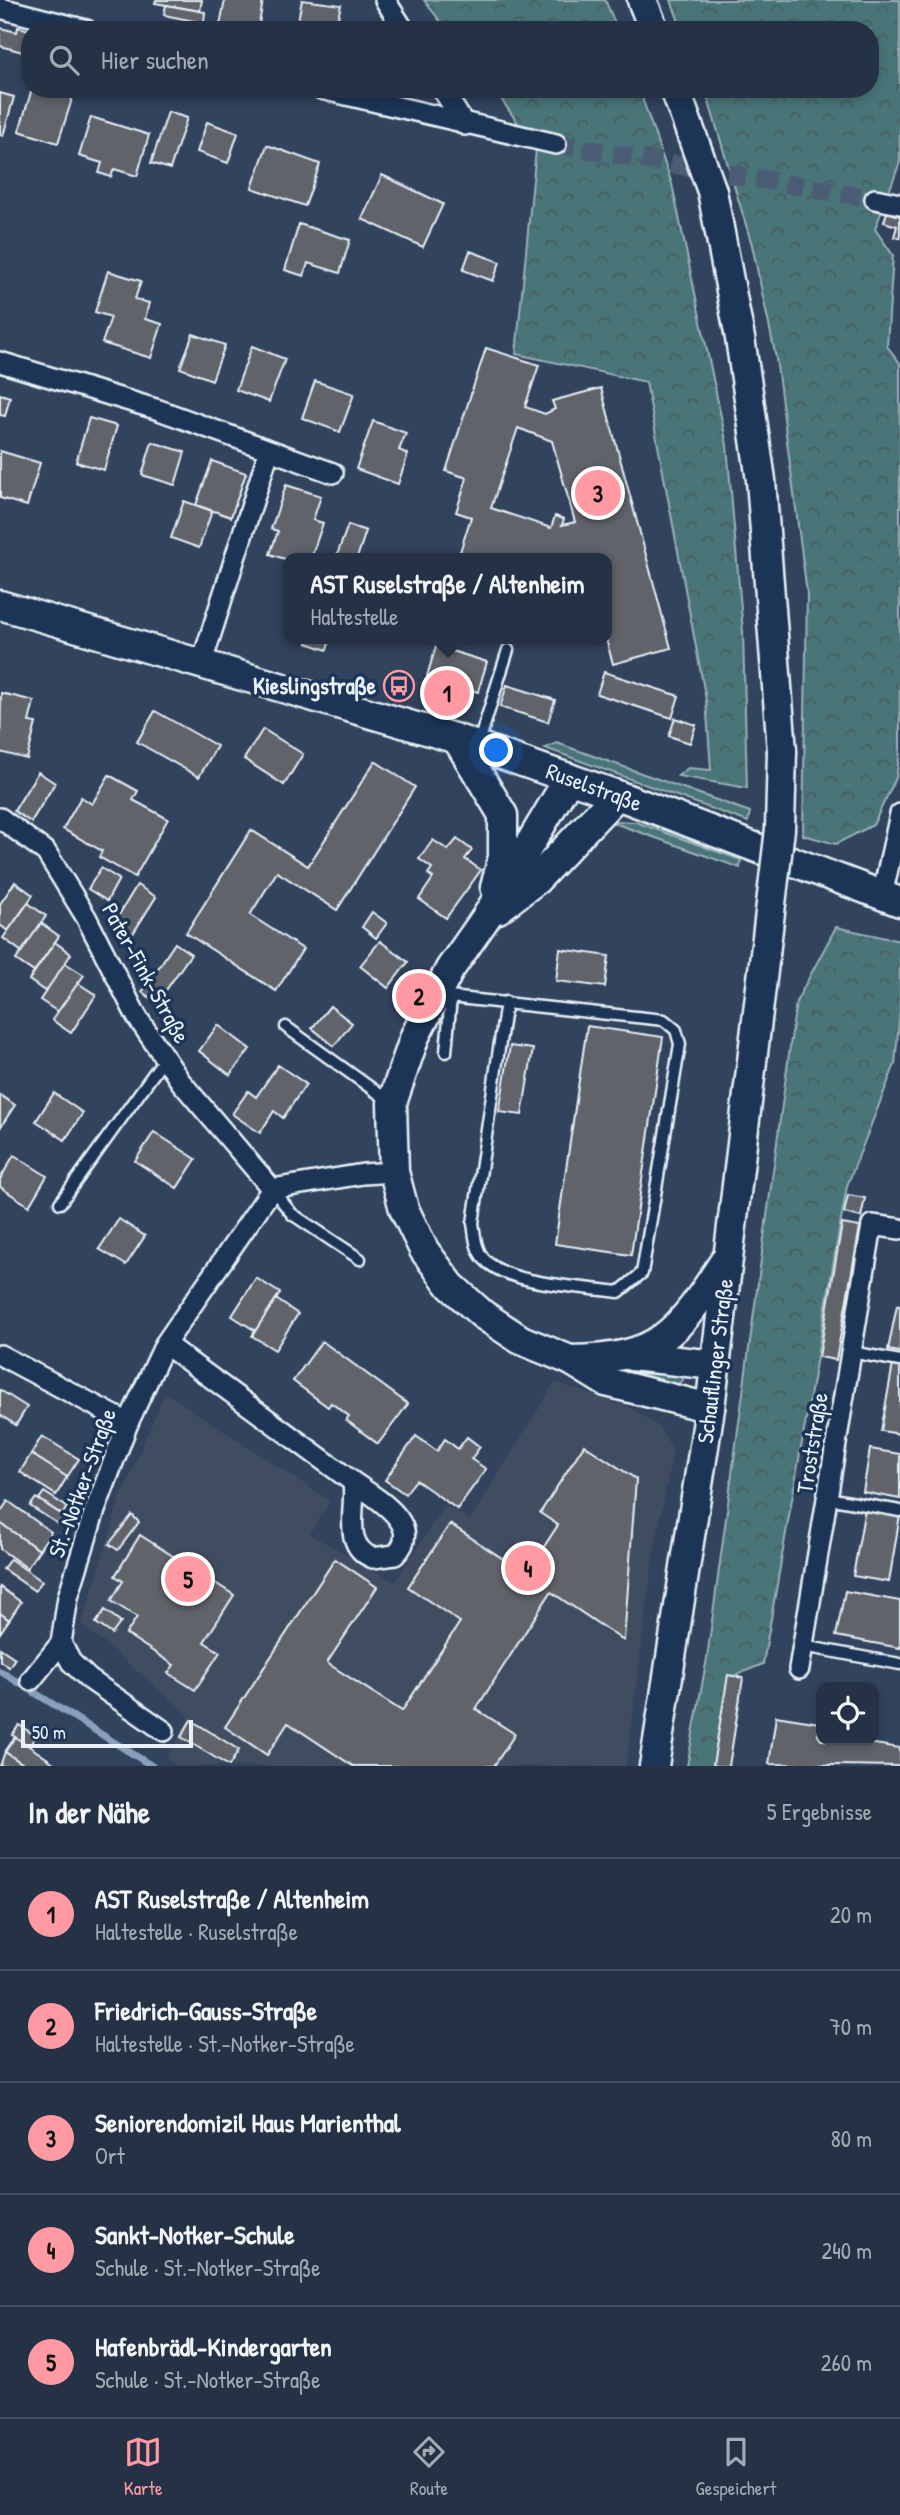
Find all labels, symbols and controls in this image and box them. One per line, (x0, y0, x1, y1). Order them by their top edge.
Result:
search box (21, 21, 879, 98)
icon: search (45, 41, 83, 79)
text: Hier suchen (101, 42, 209, 77)
pin: 3 (575, 467, 621, 519)
popup (283, 553, 612, 644)
text: AST Ruselstraße / Altenheim (311, 566, 584, 601)
text: Haltestelle (311, 601, 399, 632)
pin: 1 (424, 667, 470, 719)
bus stop icon: Kieslingstraße (382, 669, 416, 703)
place label: Kieslingstraße (253, 670, 377, 702)
your location (479, 733, 513, 767)
street label: Ruselstraße (542, 755, 646, 818)
street label: Pater-Fink-Straße (95, 897, 198, 1048)
pin: 2 (396, 970, 442, 1022)
street label: Schauflinger Straße (689, 1277, 740, 1445)
street label: Troststraße (788, 1390, 835, 1496)
street label: St.-Notker-Straße (40, 1404, 123, 1562)
pin: 4 (505, 1542, 551, 1594)
pin: 5 (165, 1553, 211, 1605)
map controls (816, 1682, 879, 1745)
button: locate (816, 1682, 879, 1745)
scale bar (21, 1717, 192, 1749)
text: 50 m (32, 1719, 66, 1745)
text: In der Nähe (28, 1792, 150, 1832)
text: 5 Ergebnisse (767, 1796, 872, 1827)
text: AST Ruselstraße / Altenheim (95, 1881, 369, 1916)
text: 1 (47, 1899, 55, 1930)
text: 20 m (830, 1899, 872, 1930)
text: Haltestelle · Ruselstraße (95, 1916, 298, 1947)
text: Friedrich-Gauss-Straße (95, 1993, 317, 2028)
text: 2 (46, 2011, 56, 2042)
text: 70 m (829, 2011, 872, 2042)
text: Haltestelle · St.-Notker-Straße (95, 2028, 355, 2059)
text: Seniorendomizil Haus Marienthal (95, 2105, 401, 2140)
text: 3 (46, 2123, 56, 2154)
text: 80 m (831, 2123, 872, 2154)
text: Ort (95, 2140, 125, 2171)
text: Sankt-Notker-Schule (95, 2217, 295, 2252)
text: 4 (47, 2235, 55, 2266)
text: 240 m (821, 2235, 872, 2266)
text: Schule · St.-Notker-Straße (95, 2252, 320, 2283)
text: Hafenbrädl-Kindergarten (95, 2329, 332, 2364)
text: 5 (46, 2347, 56, 2378)
text: 260 m (821, 2347, 872, 2378)
text: Schule · St.-Notker-Straße (95, 2364, 320, 2395)
tab: Karte (124, 2433, 163, 2501)
tab: Route (410, 2433, 448, 2501)
tab: Gespeichert (696, 2433, 776, 2501)

